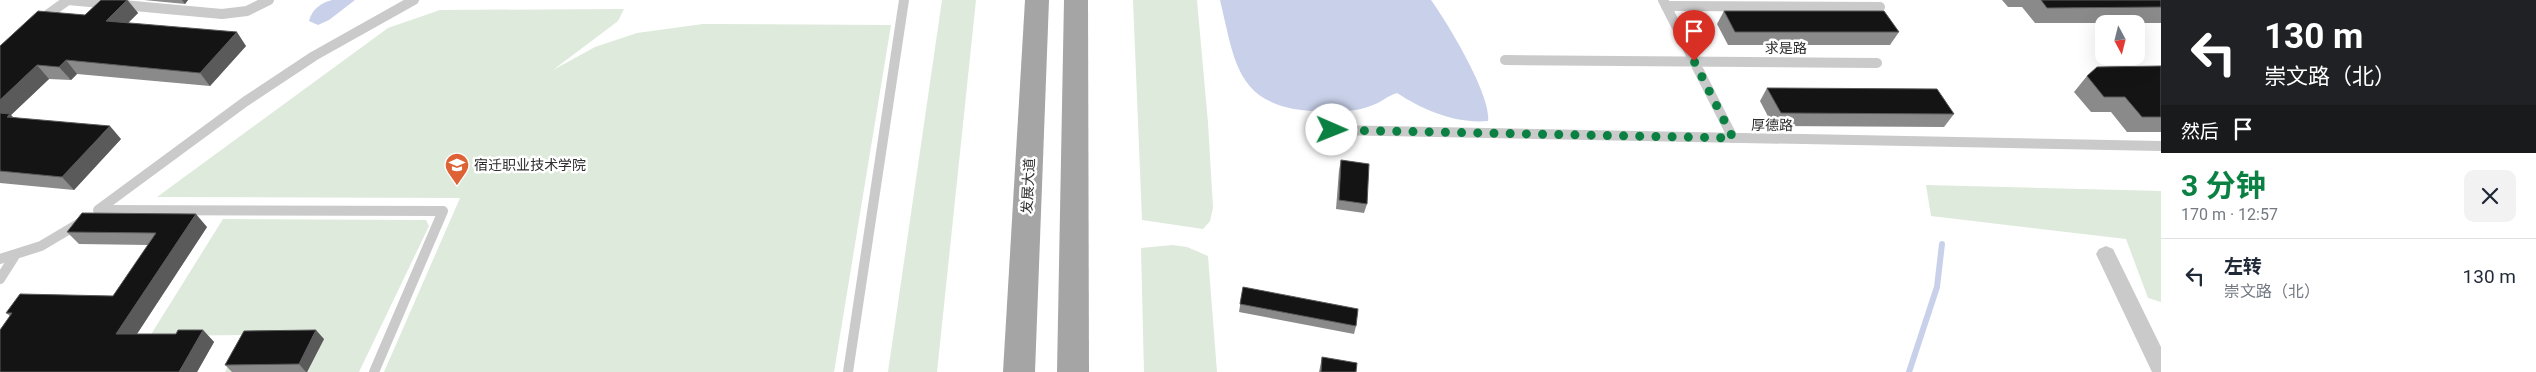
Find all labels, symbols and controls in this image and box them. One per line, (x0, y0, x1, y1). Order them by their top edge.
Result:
pin (1673, 10, 1715, 61)
north arrow (2095, 15, 2145, 65)
map controls (2095, 15, 2145, 65)
text: 130 m (2264, 16, 2363, 57)
icon: arrive (1680, 17, 1708, 45)
icon: left (2181, 20, 2246, 85)
street label: 求是路 (1765, 40, 1807, 56)
text: 崇文路（北） (2264, 64, 2396, 89)
position arrow (1305, 103, 1357, 155)
icon: arrive (2229, 115, 2257, 143)
street label: 厚德路 (1751, 117, 1793, 133)
text: 然后 (2181, 120, 2219, 143)
school or university icon: 宿迁职业技术学院 (444, 152, 470, 186)
place label: 宿迁职业技术学院 (474, 157, 586, 173)
street label: 发展大道 (1019, 158, 1037, 214)
text: 3 分钟 (2181, 168, 2266, 203)
button: close (2464, 170, 2516, 222)
text: 170 m · 12:57 (2181, 205, 2278, 224)
text: 左转 (2224, 255, 2262, 278)
icon: left (2181, 262, 2209, 290)
text: 130 m (2463, 265, 2516, 288)
text: 崇文路（北） (2224, 282, 2320, 301)

